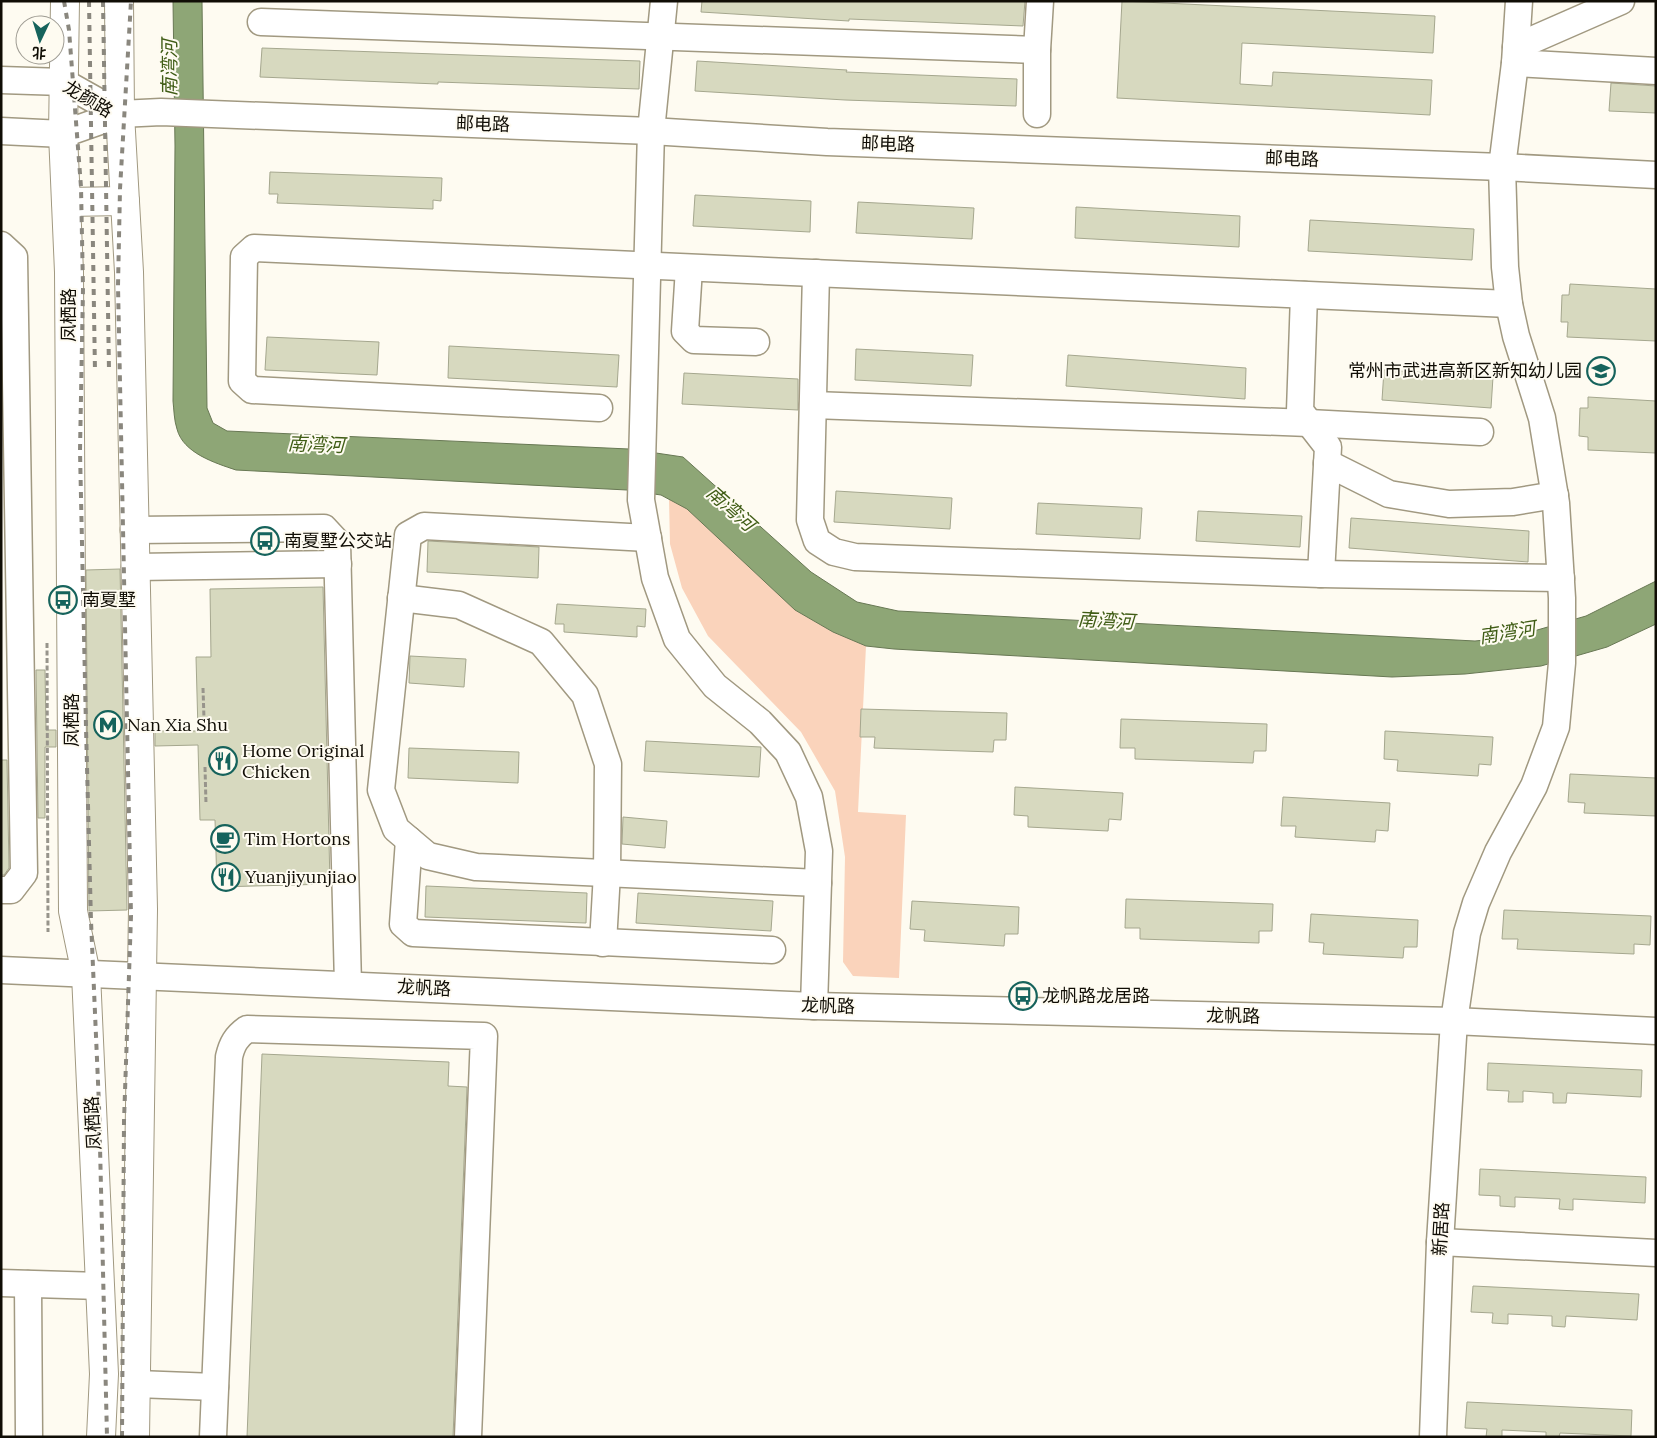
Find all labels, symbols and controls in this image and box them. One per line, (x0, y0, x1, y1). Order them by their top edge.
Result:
north arrow (15, 15, 65, 65)
water label: 南湾河 (157, 36, 181, 97)
text: 北 (31, 44, 47, 62)
street label: 龙颜路 (59, 75, 117, 122)
street label: 邮电路 (456, 111, 510, 136)
street label: 邮电路 (861, 131, 915, 156)
street label: 邮电路 (1265, 146, 1319, 171)
street label: 凤栖路 (57, 288, 80, 342)
school or university icon: 常州市武进高新区新知幼儿园 (1586, 356, 1616, 386)
place label: 常州市武进高新区新知幼儿园 (1348, 359, 1582, 382)
water label: 南湾河 (287, 431, 349, 457)
water label: 南湾河 (702, 480, 763, 539)
bus stop icon: 南夏墅公交站 (250, 526, 280, 556)
place label: 南夏墅公交站 (284, 529, 392, 552)
bus stop icon: 南夏墅 (48, 585, 78, 615)
place label: 南夏墅 (82, 588, 136, 611)
water label: 南湾河 (1077, 607, 1139, 634)
water label: 南湾河 (1477, 615, 1541, 648)
street label: 凤栖路 (60, 693, 83, 747)
metro station icon: Nan Xia Shu (93, 710, 123, 740)
place label: Nan Xia Shu (127, 713, 228, 736)
place label: Home Original Chicken (242, 739, 365, 783)
restaurant icon: Home Original Chicken (208, 746, 238, 776)
cafe icon: Tim Hortons (210, 824, 240, 854)
place label: Tim Hortons (244, 827, 350, 850)
restaurant icon: Yuanjiyunjiao (211, 862, 241, 892)
place label: Yuanjiyunjiao (244, 865, 357, 888)
street label: 龙帆路 (396, 975, 452, 1000)
bus stop icon: 龙帆路龙居路 (1008, 981, 1038, 1011)
place label: 龙帆路龙居路 (1042, 984, 1150, 1007)
street label: 龙帆路 (801, 993, 855, 1018)
street label: 龙帆路 (1206, 1004, 1260, 1027)
street label: 凤栖路 (80, 1095, 105, 1151)
street label: 新居路 (1428, 1201, 1453, 1257)

